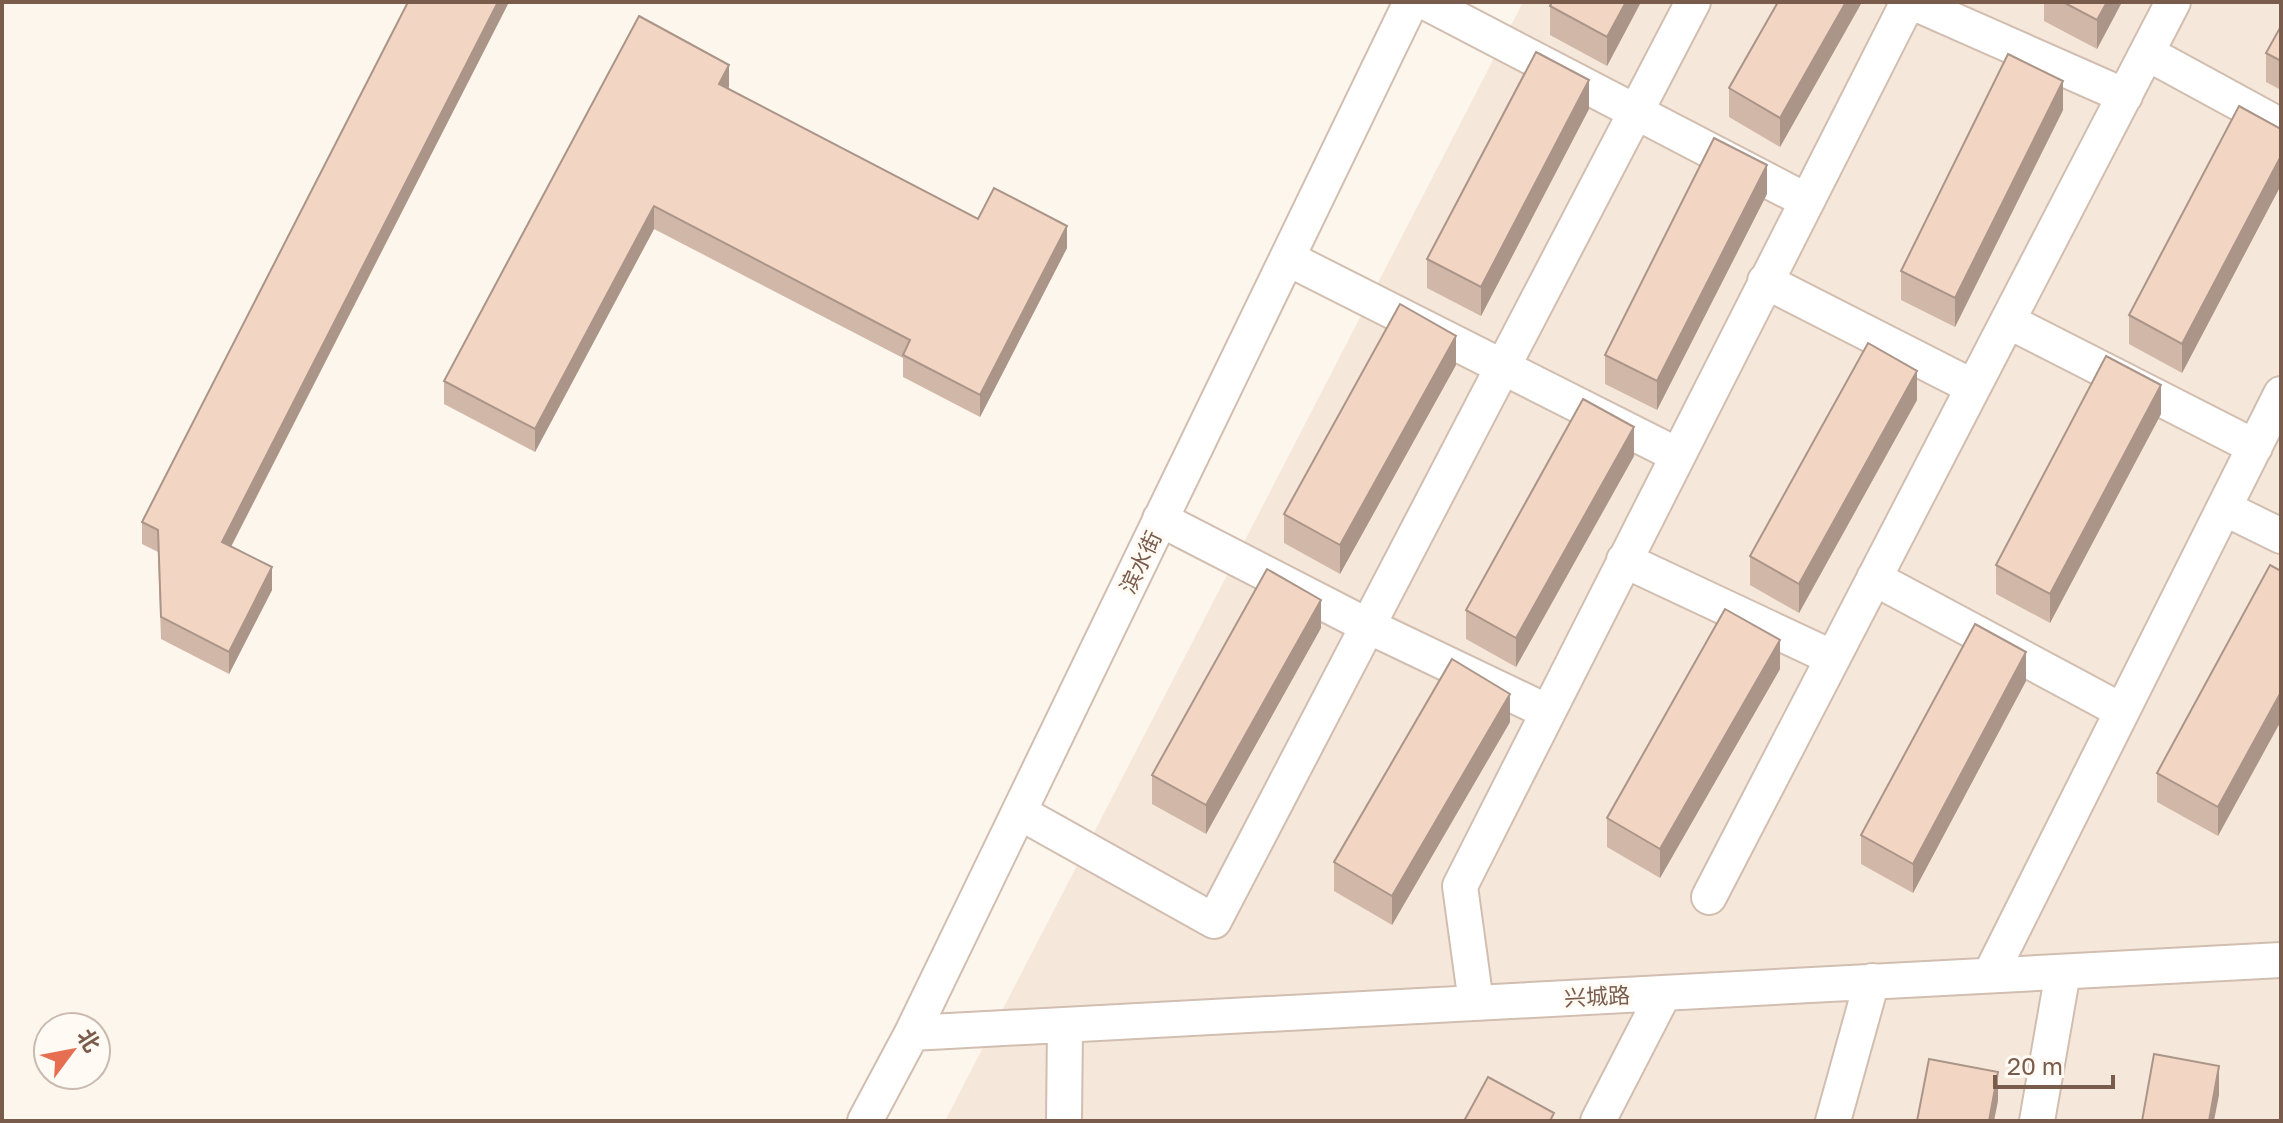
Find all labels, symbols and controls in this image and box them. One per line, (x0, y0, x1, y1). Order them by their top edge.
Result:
street label: 滨水街 (1113, 526, 1167, 598)
street label: 兴城路 (1563, 981, 1631, 1011)
north arrow (32, 1011, 112, 1091)
text: 北 (72, 1024, 107, 1057)
scale bar (1995, 1039, 2113, 1089)
text: 20 m (2007, 1051, 2063, 1080)

